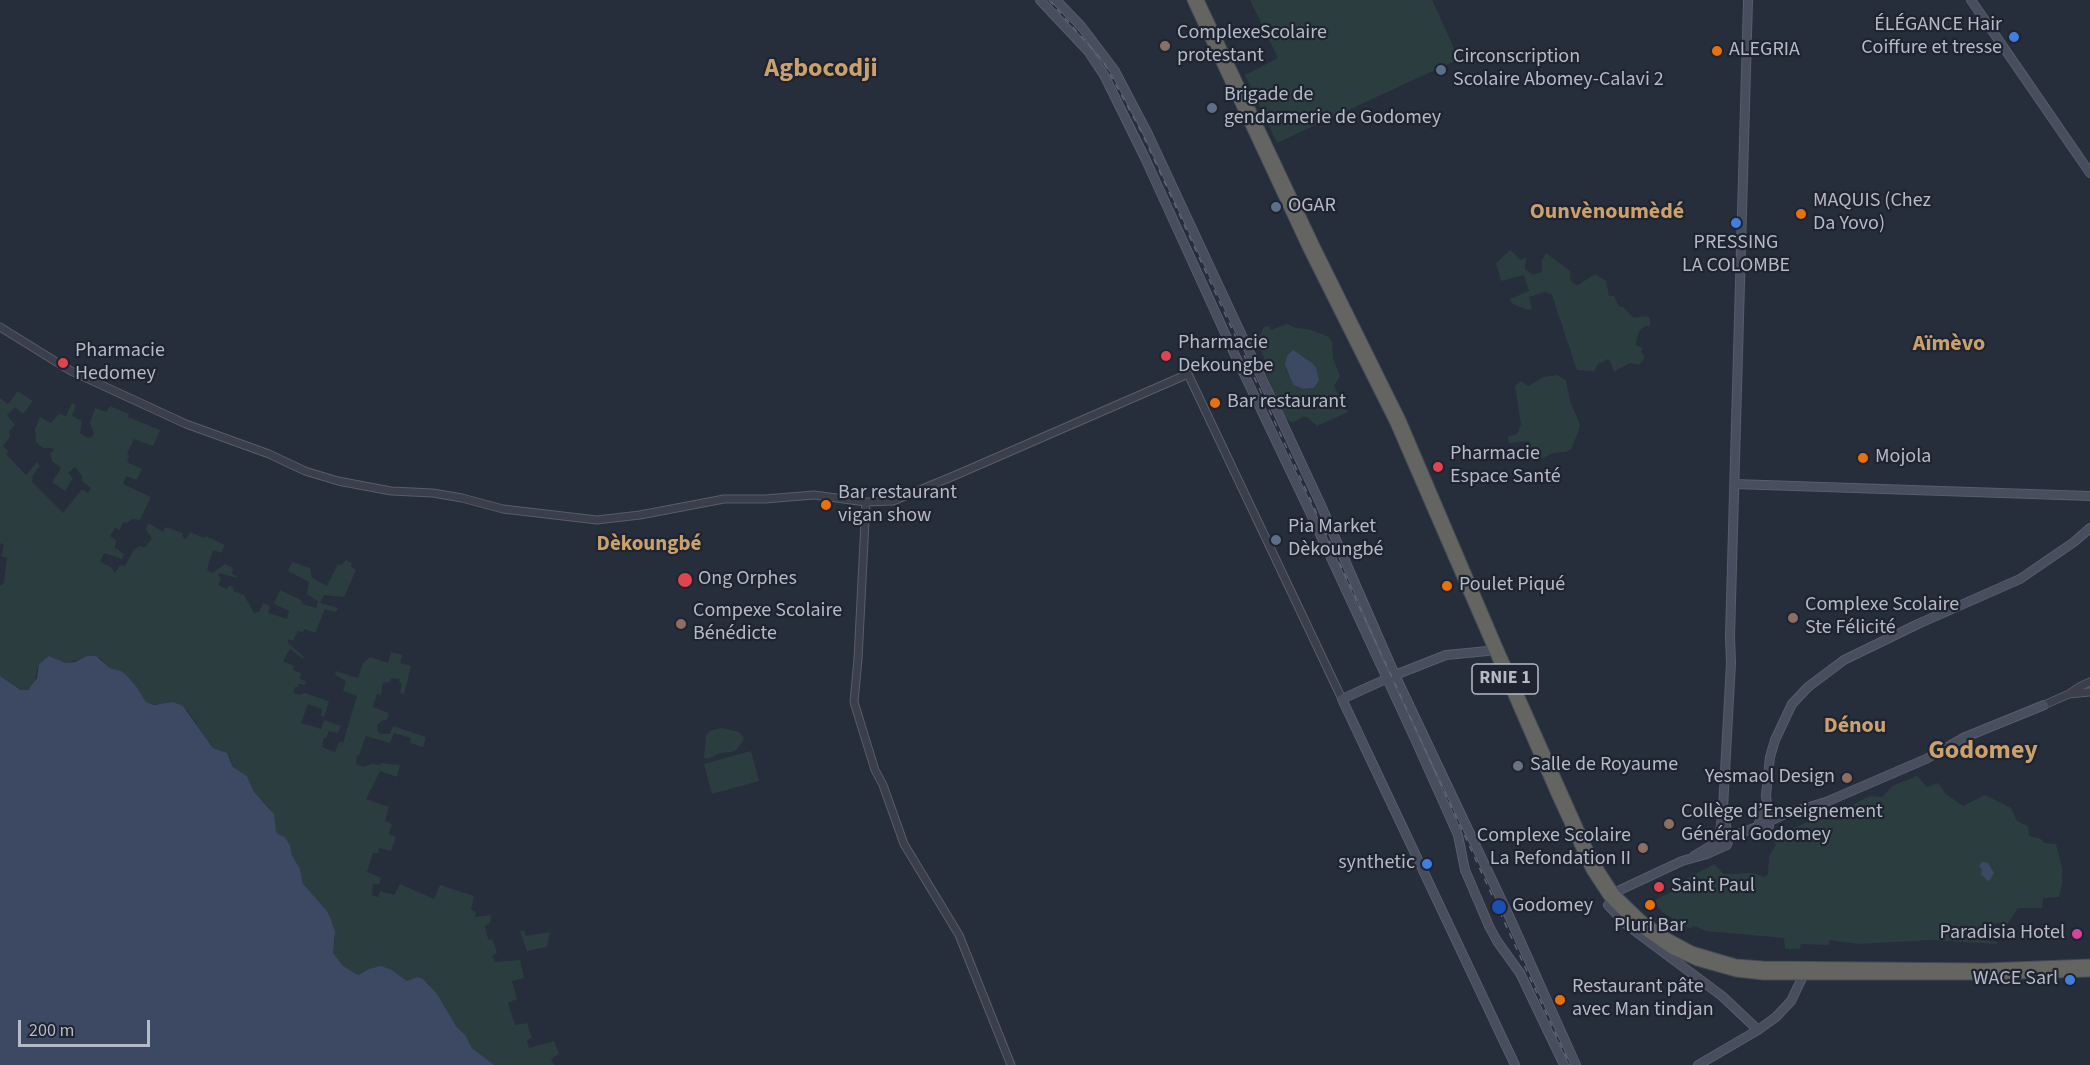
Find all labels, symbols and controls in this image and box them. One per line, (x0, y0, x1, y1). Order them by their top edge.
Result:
place label: ÉLÉGANCE Hair Coiffure et tresse (1861, 14, 2002, 61)
place label: ComplexeScolaire protestant (1177, 22, 1327, 69)
marker: ÉLÉGANCE Hair Coiffure et tresse (2007, 30, 2021, 44)
marker: ComplexeScolaire protestant (1158, 39, 1172, 53)
place label: ALEGRIA (1729, 39, 1800, 63)
marker: ALEGRIA (1710, 44, 1724, 58)
place label: Circonscription Scolaire Abomey-Calavi 2 (1453, 46, 1664, 93)
district label: Agbocodji (764, 54, 878, 86)
marker: Circonscription Scolaire Abomey-Calavi 2 (1434, 63, 1448, 77)
place label: Brigade de gendarmerie de Godomey (1224, 84, 1441, 131)
marker: Brigade de gendarmerie de Godomey (1205, 101, 1219, 115)
place label: MAQUIS (Chez Da Yovo) (1813, 190, 1931, 237)
place label: OGAR (1288, 195, 1336, 219)
marker: OGAR (1269, 200, 1283, 214)
district label: Ounvènoumèdé (1530, 200, 1684, 226)
marker: MAQUIS (Chez Da Yovo) (1794, 207, 1808, 221)
marker: PRESSING LA COLOMBE (1729, 216, 1743, 230)
place label: PRESSING LA COLOMBE (1682, 232, 1790, 279)
place label: Pharmacie Dekoungbe (1178, 332, 1273, 379)
district label: Aïmèvo (1913, 332, 1985, 358)
place label: Pharmacie Hedomey (75, 340, 165, 387)
marker: Pharmacie Dekoungbe (1159, 349, 1173, 363)
marker: Pharmacie Hedomey (56, 356, 70, 370)
place label: Bar restaurant (1227, 391, 1346, 415)
marker: Bar restaurant (1208, 396, 1222, 410)
place label: Pharmacie Espace Santé (1450, 443, 1561, 490)
place label: Mojola (1875, 446, 1931, 470)
marker: Mojola (1856, 451, 1870, 465)
marker: Pharmacie Espace Santé (1431, 460, 1445, 474)
place label: Bar restaurant vigan show (838, 482, 957, 529)
marker: Bar restaurant vigan show (819, 498, 833, 512)
place label: Pia Market Dèkoungbé (1288, 516, 1383, 563)
district label: Dèkoungbé (597, 532, 701, 558)
marker: Pia Market Dèkoungbé (1269, 533, 1283, 547)
place label: Ong Orphes (698, 568, 797, 592)
marker: Ong Orphes (676, 571, 694, 589)
place label: Poulet Piqué (1459, 574, 1565, 598)
marker: Poulet Piqué (1440, 579, 1454, 593)
place label: Complexe Scolaire Ste Félicité (1805, 594, 1959, 641)
place label: Compexe Scolaire Bénédicte (693, 600, 842, 647)
marker: Complexe Scolaire Ste Félicité (1786, 611, 1800, 625)
marker: Compexe Scolaire Bénédicte (674, 617, 688, 631)
road number: RNIE 1 (1472, 664, 1538, 694)
district label: Dénou (1824, 714, 1886, 740)
district label: Godomey (1928, 736, 2038, 768)
place label: Salle de Royaume (1530, 754, 1678, 778)
marker: Salle de Royaume (1511, 759, 1525, 773)
place label: Yesmaol Design (1705, 766, 1835, 790)
marker: Yesmaol Design (1840, 771, 1854, 785)
place label: Collège d’Enseignement Général Godomey (1681, 801, 1883, 848)
marker: Collège d’Enseignement Général Godomey (1662, 817, 1676, 831)
place label: Complexe Scolaire La Refondation II (1477, 825, 1631, 872)
marker: Complexe Scolaire La Refondation II (1636, 841, 1650, 855)
place label: synthetic (1338, 852, 1415, 876)
marker: synthetic (1420, 857, 1434, 871)
place label: Saint Paul (1671, 875, 1755, 899)
marker: Saint Paul (1652, 880, 1666, 894)
place label: Godomey (1512, 895, 1593, 919)
marker: Godomey (1490, 898, 1508, 916)
marker: Pluri Bar (1643, 898, 1657, 912)
place label: Pluri Bar (1614, 915, 1686, 939)
place label: Paradisia Hotel (1939, 922, 2065, 946)
marker: Paradisia Hotel (2070, 927, 2084, 941)
place label: WACE Sarl (1973, 968, 2058, 992)
marker: WACE Sarl (2063, 973, 2077, 987)
place label: Restaurant pâte avec Man tindjan (1572, 976, 1714, 1023)
marker: Restaurant pâte avec Man tindjan (1553, 993, 1567, 1007)
scale bar (21, 1008, 153, 1046)
text: 200 m (29, 1018, 74, 1043)

